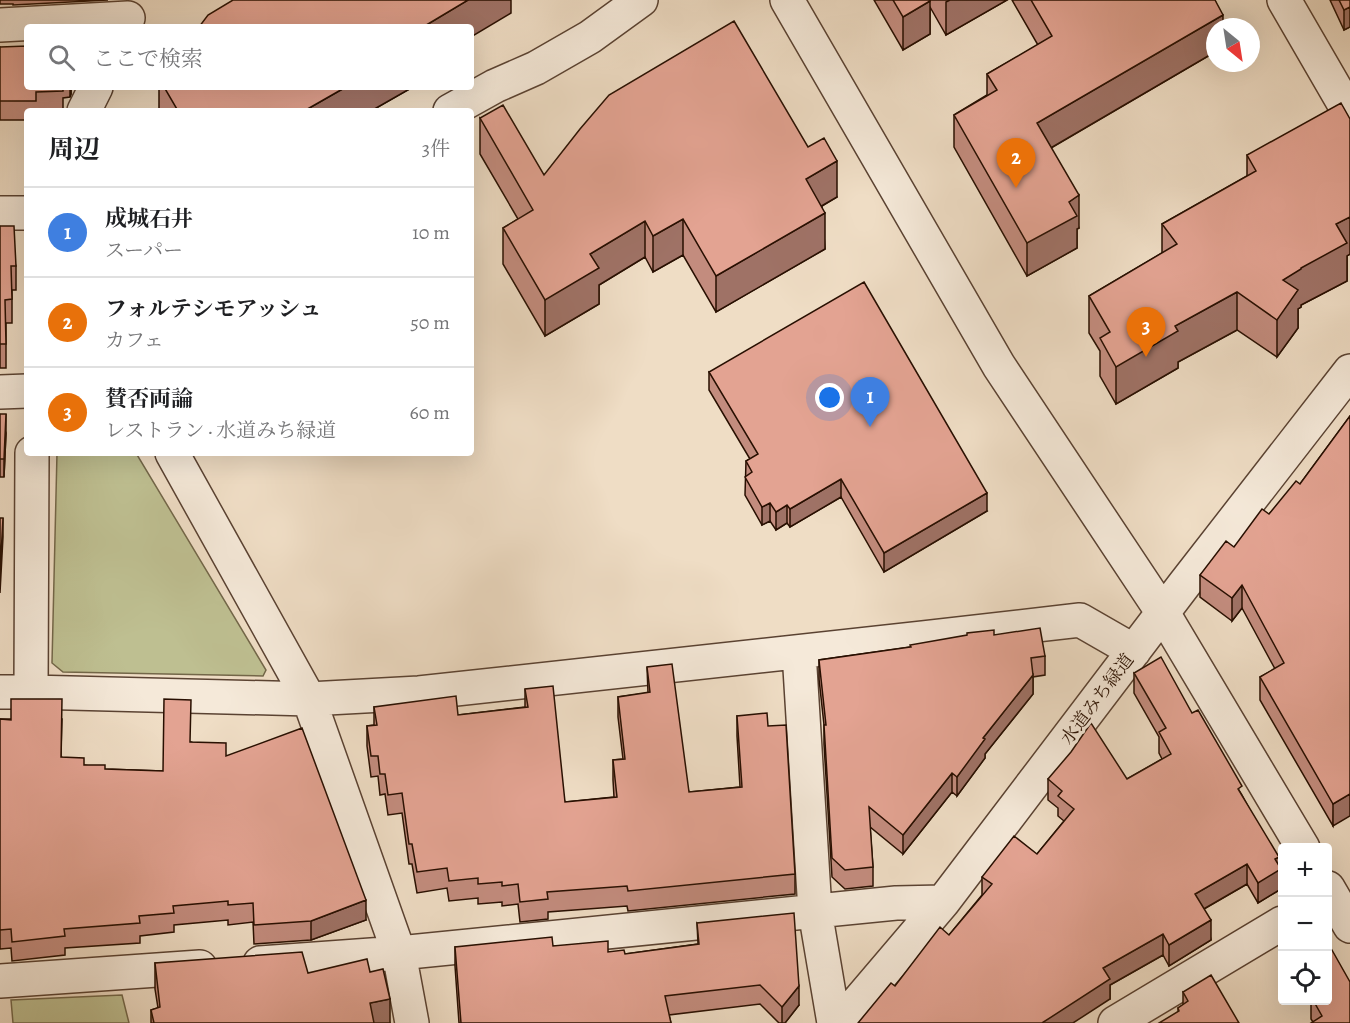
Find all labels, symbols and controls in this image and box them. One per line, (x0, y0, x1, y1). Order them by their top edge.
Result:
north arrow (1206, 18, 1260, 72)
search box (24, 24, 474, 90)
icon: search (45, 41, 78, 74)
text: ここで検索 (93, 44, 203, 74)
text: 周辺 (48, 132, 100, 167)
text: 3件 (422, 135, 450, 162)
pin: 2 (996, 138, 1036, 188)
text: 成城石井 (105, 204, 193, 234)
text: 1 (64, 219, 71, 246)
text: 10 m (412, 219, 450, 246)
text: スーパー (105, 237, 183, 264)
text: フォルテシモアッシュ (105, 294, 321, 324)
pin: 3 (1126, 308, 1166, 357)
text: 2 (63, 309, 72, 336)
text: 50 m (410, 309, 450, 336)
text: カフェ (105, 327, 164, 354)
pin: 1 (850, 378, 890, 427)
your location (815, 383, 844, 412)
text: 賛否両論 (105, 384, 193, 414)
text: 3 (63, 399, 72, 426)
text: 60 m (410, 399, 450, 426)
text: レストラン · 水道みち緑道 (105, 417, 336, 444)
street label: 水道みち緑道 (1055, 649, 1139, 749)
map controls (1278, 843, 1332, 1005)
button: + (1278, 843, 1332, 897)
button: − (1278, 897, 1332, 951)
button: locate (1278, 951, 1332, 1005)

